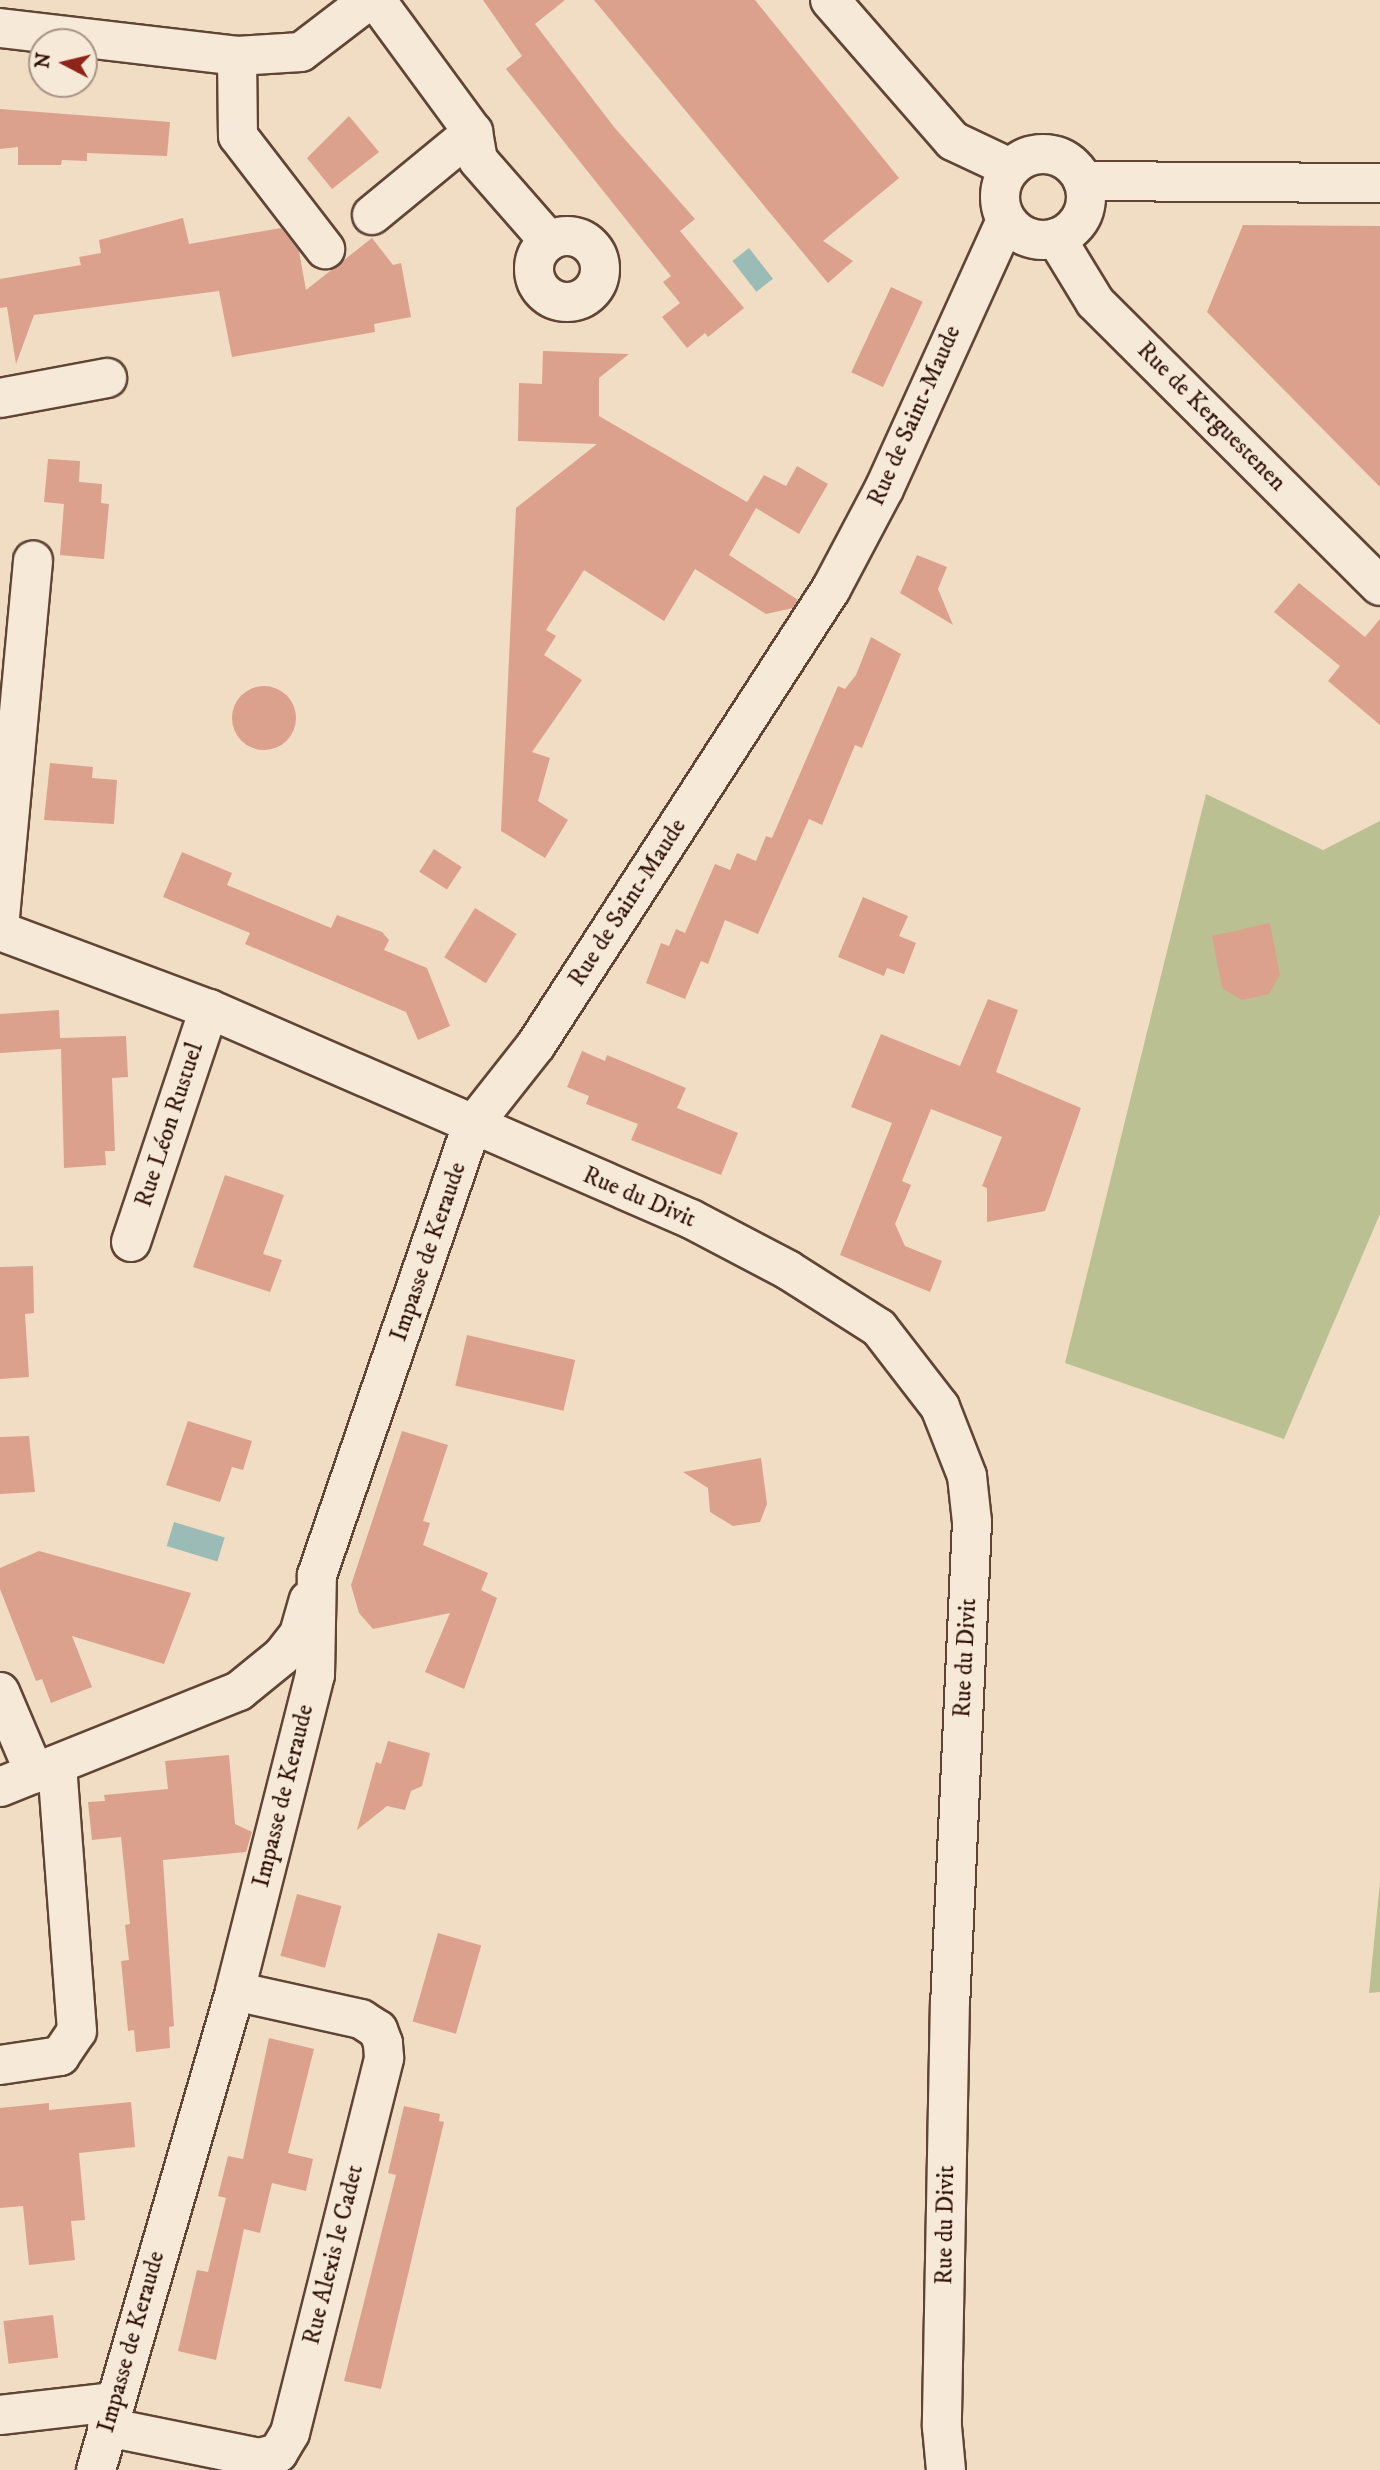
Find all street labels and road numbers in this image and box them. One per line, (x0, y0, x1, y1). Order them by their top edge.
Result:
street label: Rue de Saint-Maude (862, 321, 968, 511)
street label: Rue de Kerguestenen (1130, 336, 1292, 498)
street label: Rue de Saint-Maude (563, 814, 693, 992)
street label: Rue Léon Rustuel (130, 1039, 210, 1211)
street label: Impasse de Keraude (385, 1159, 473, 1345)
street label: Rue du Divit (578, 1161, 700, 1235)
street label: Rue du Divit (948, 1597, 984, 1719)
street label: Impasse de Keraude (247, 1702, 321, 1890)
street label: Rue Alexis le Cadet (298, 2162, 370, 2348)
street label: Rue du Divit (931, 2165, 961, 2285)
street label: Impasse de Keraude (92, 2248, 172, 2436)

